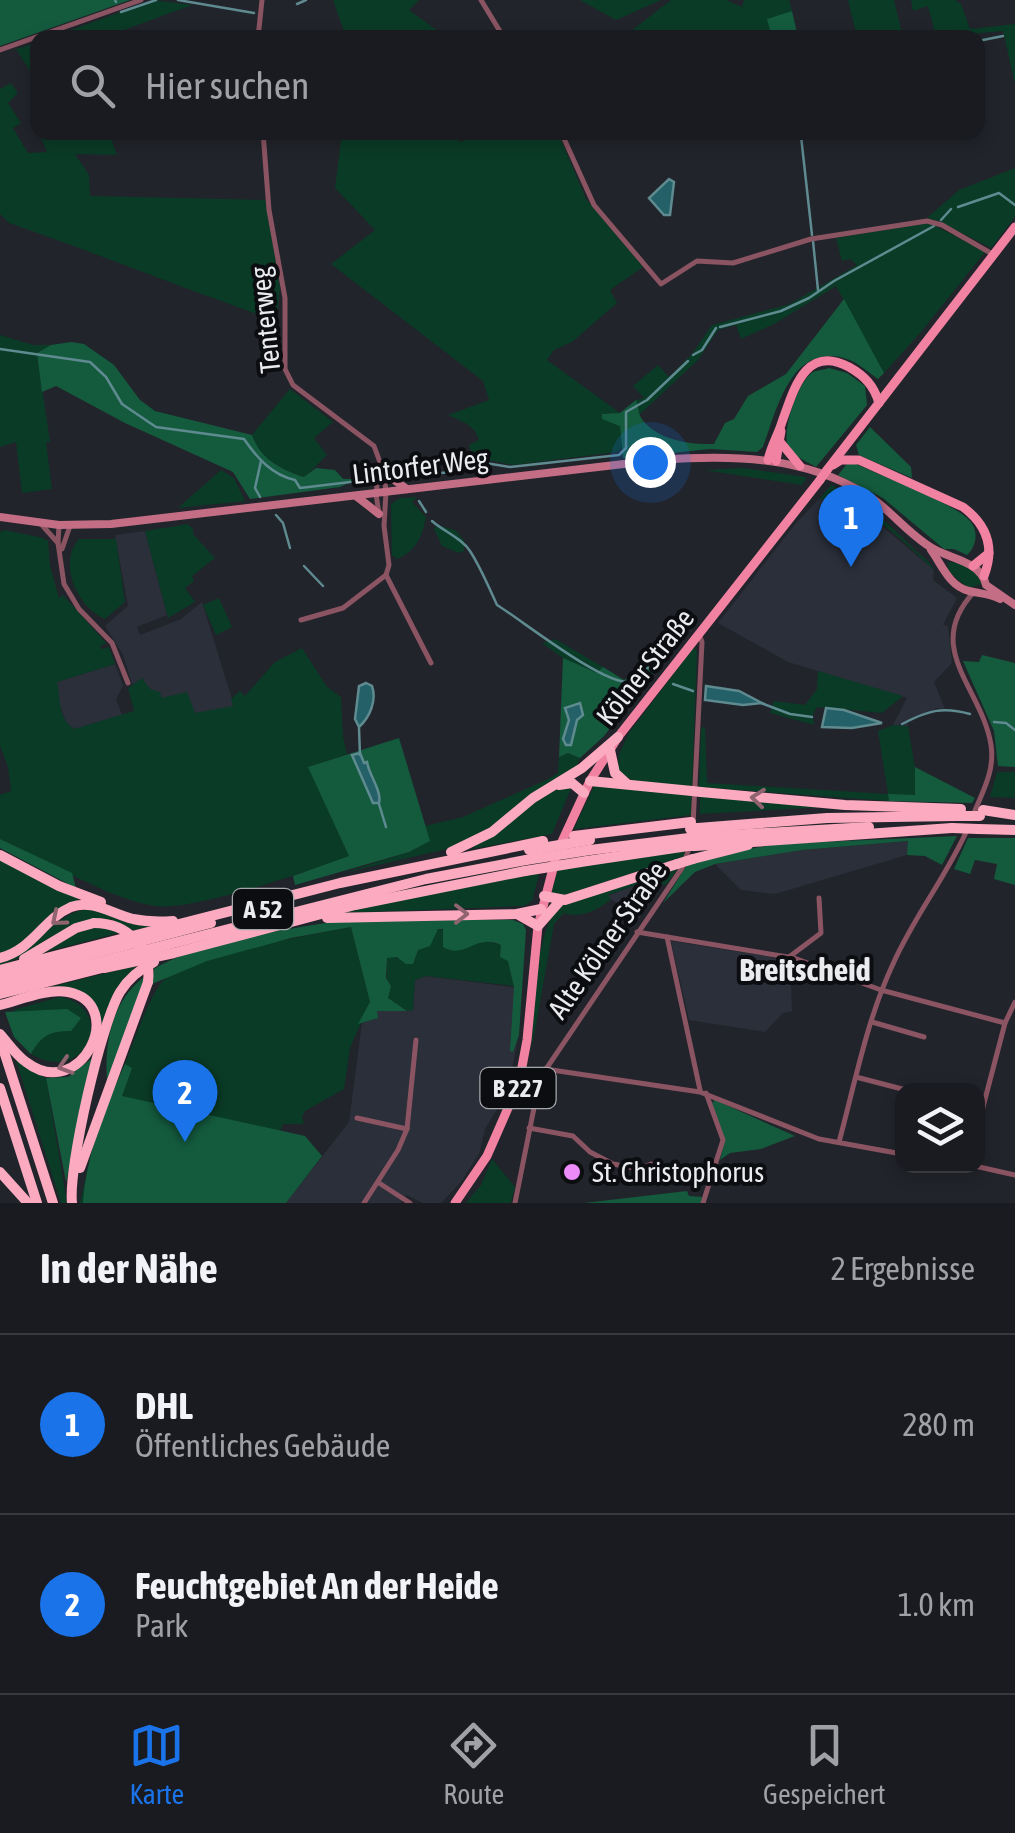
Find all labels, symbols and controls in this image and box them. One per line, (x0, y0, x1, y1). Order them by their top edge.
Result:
search box (30, 30, 985, 140)
icon: search (65, 58, 120, 113)
text: Hier suchen (145, 64, 309, 107)
street label: Tenterweg (244, 265, 286, 375)
your location (625, 437, 676, 488)
street label: Lintorfer Weg (350, 442, 490, 490)
pin: 1 (818, 484, 884, 567)
street label: Kölner Straße (590, 603, 700, 731)
one-way arrow (750, 788, 766, 809)
street label: Alte Kölner Straße (541, 855, 673, 1025)
road number: A 52 (233, 889, 293, 929)
one-way arrow (454, 903, 470, 925)
one-way arrow (51, 907, 70, 925)
district label: Breitscheid (739, 951, 871, 988)
one-way arrow (57, 1055, 75, 1075)
pin: 2 (152, 1060, 218, 1142)
road number: B 227 (480, 1068, 556, 1108)
map controls (895, 1083, 985, 1173)
button: layers (895, 1083, 985, 1173)
place label: St. Christophorus (592, 1156, 764, 1188)
marker: St. Christophorus (561, 1161, 583, 1183)
text: In der Nähe (40, 1244, 218, 1292)
text: 2 Ergebnisse (831, 1250, 975, 1287)
text: DHL (135, 1384, 193, 1427)
text: 1 (65, 1406, 80, 1443)
text: 280 m (902, 1406, 975, 1443)
text: Öffentliches Gebäude (135, 1427, 390, 1464)
text: Feuchtgebiet An der Heide (135, 1564, 499, 1607)
text: 2 (65, 1586, 80, 1623)
text: 1.0 km (898, 1586, 975, 1623)
text: Park (135, 1607, 188, 1644)
tab: Karte (129, 1718, 184, 1810)
tab: Route (443, 1718, 504, 1810)
tab: Gespeichert (763, 1718, 886, 1810)

